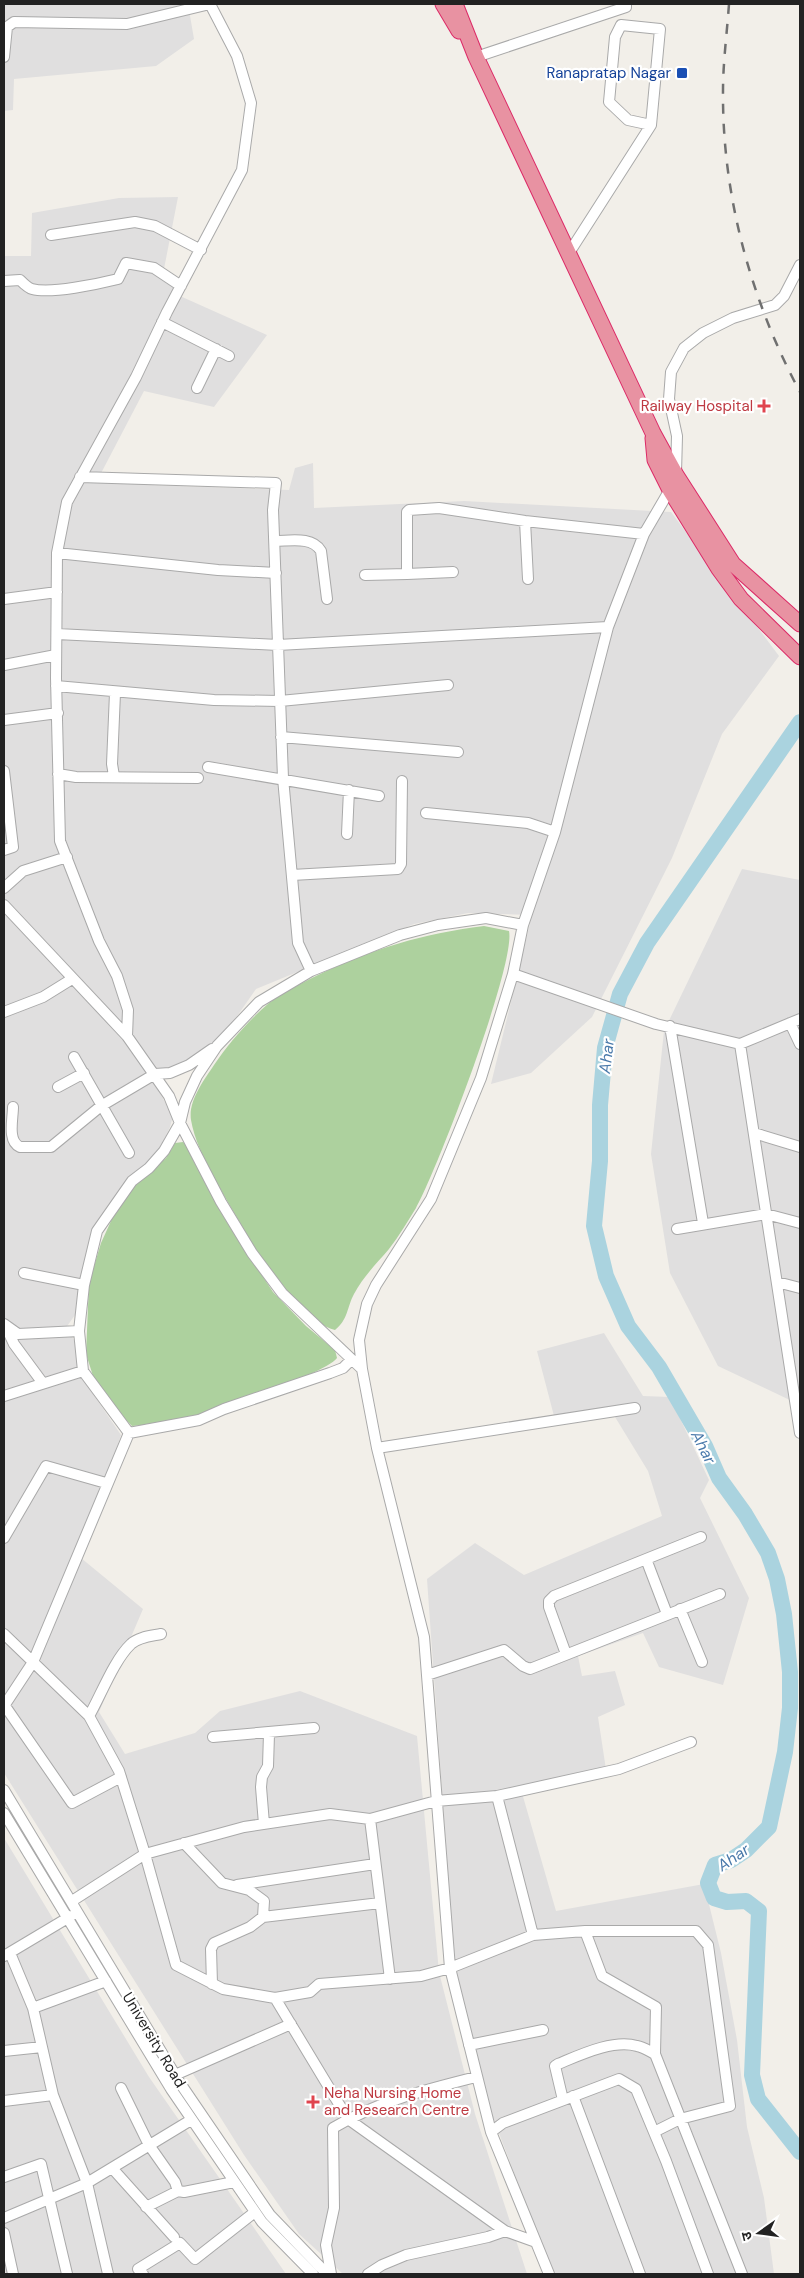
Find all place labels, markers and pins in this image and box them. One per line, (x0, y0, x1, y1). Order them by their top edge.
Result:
place label: Ranapratap Nagar (546, 63, 671, 83)
marker: Ranapratap Nagar (675, 66, 689, 80)
place label: Railway Hospital (641, 396, 753, 416)
marker: Railway Hospital (757, 399, 771, 413)
place label: Neha Nursing Home and Research Centre (324, 2083, 469, 2120)
marker: Neha Nursing Home and Research Centre (306, 2095, 320, 2109)

